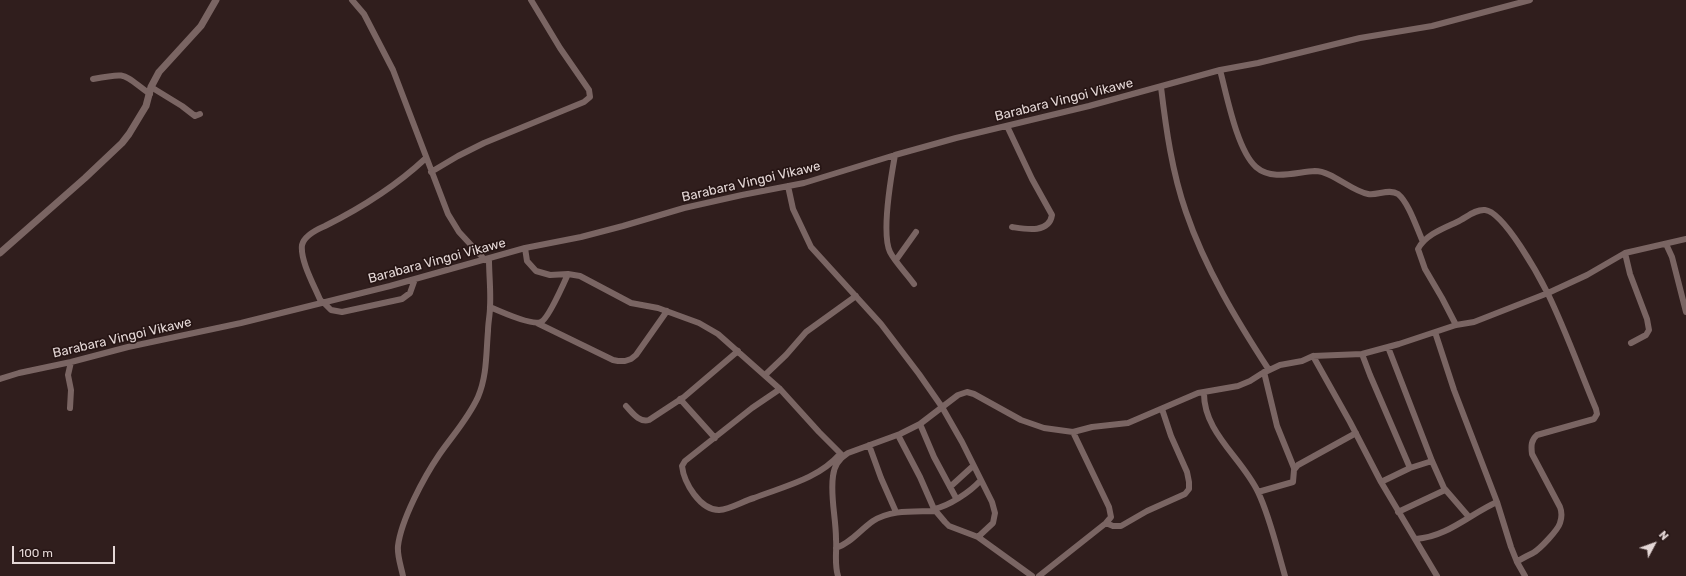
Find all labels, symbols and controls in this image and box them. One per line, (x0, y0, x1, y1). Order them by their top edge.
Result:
street label: Barabara Vingoi Vikawe (993, 75, 1135, 125)
street label: Barabara Vingoi Vikawe (680, 158, 822, 206)
street label: Barabara Vingoi Vikawe (366, 235, 508, 287)
street label: Barabara Vingoi Vikawe (51, 314, 193, 362)
north arrow (1634, 524, 1674, 564)
text: N (1656, 529, 1671, 543)
scale bar (14, 538, 117, 564)
text: 100 m (19, 546, 53, 560)

